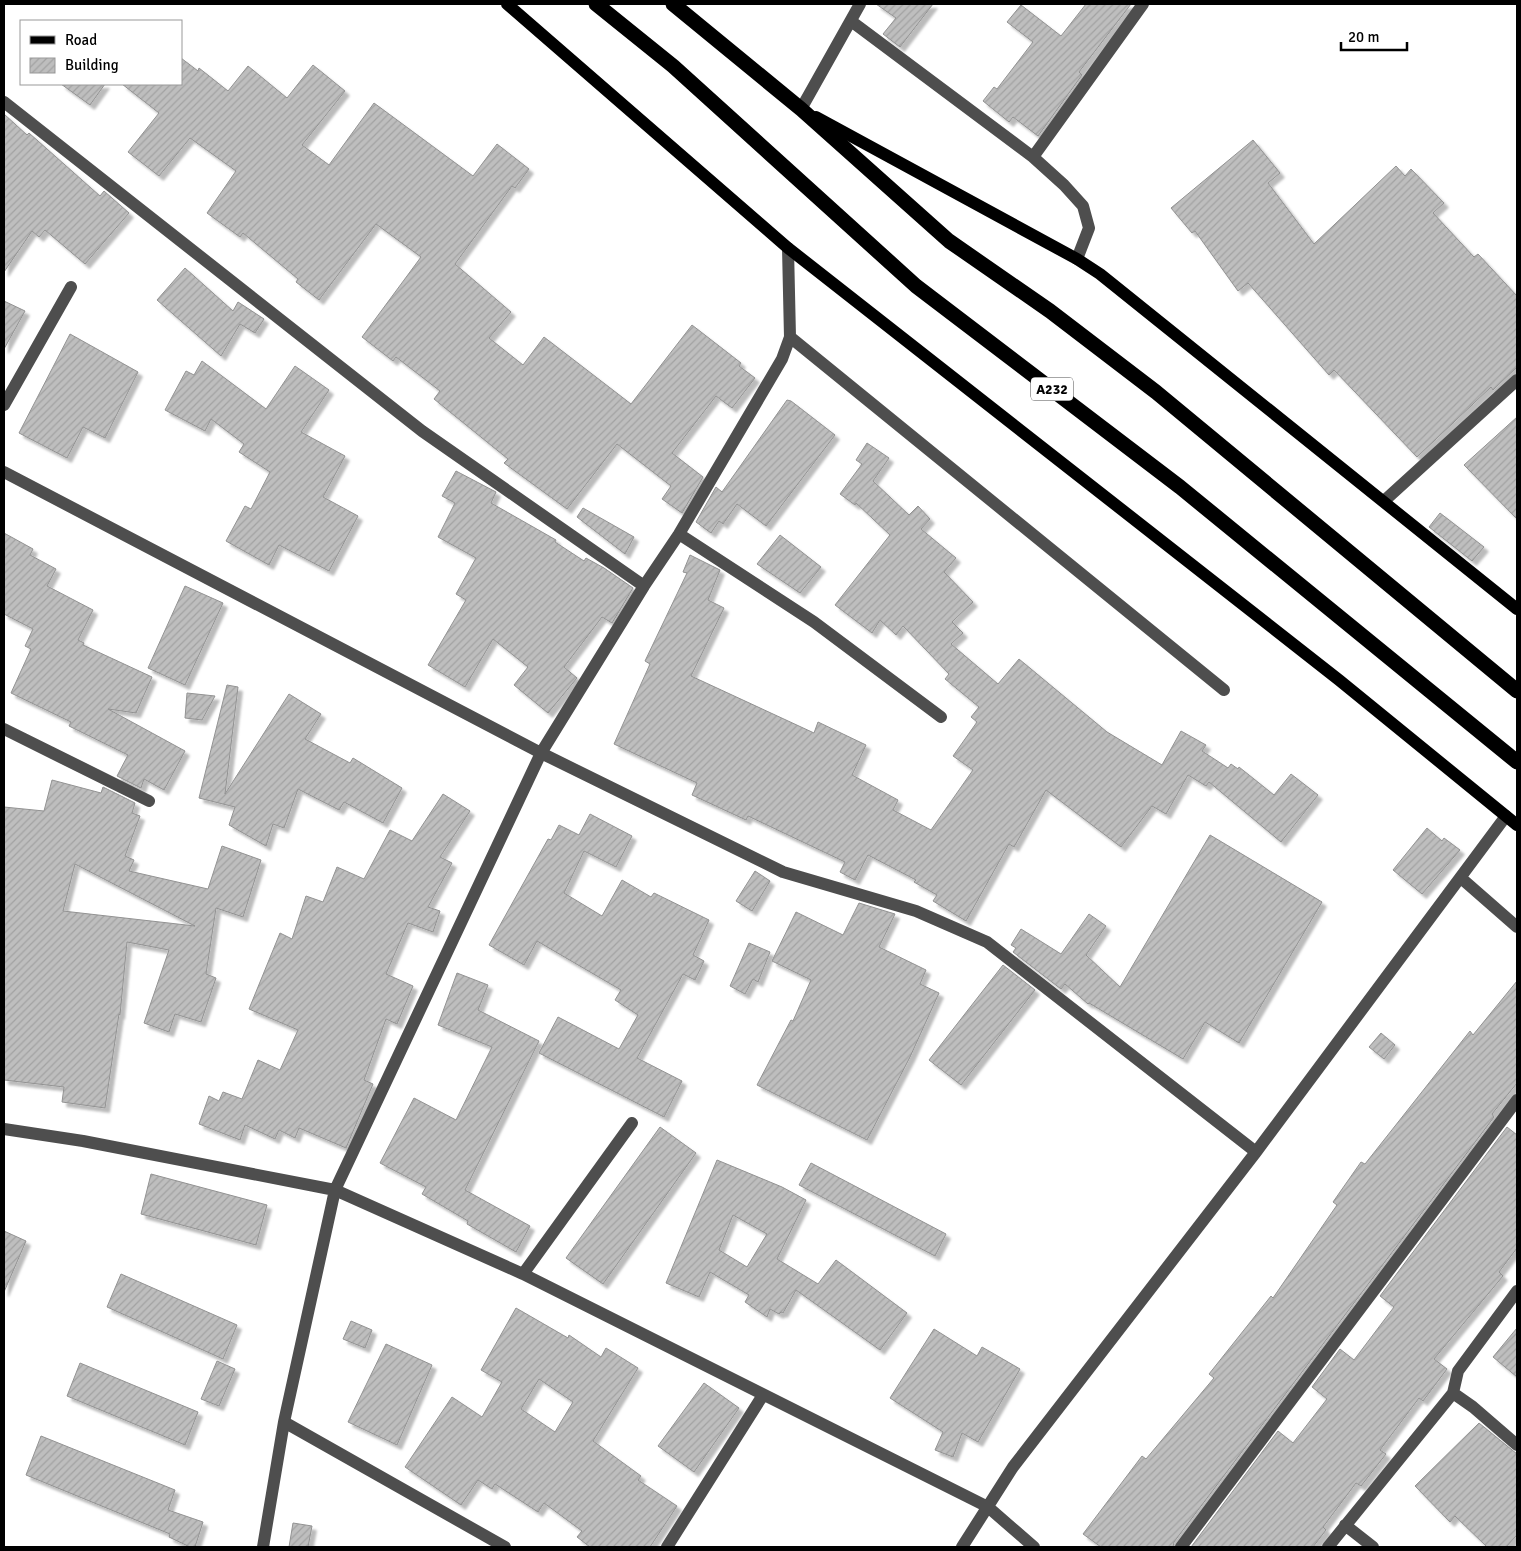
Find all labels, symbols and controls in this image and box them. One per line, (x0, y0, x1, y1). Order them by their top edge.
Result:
legend (20, 20, 182, 85)
scale bar (1341, 20, 1407, 52)
text: 20 m (1348, 28, 1379, 46)
text: Road (65, 31, 97, 49)
text: Building (65, 56, 119, 74)
road number: A232 (1031, 378, 1073, 400)

